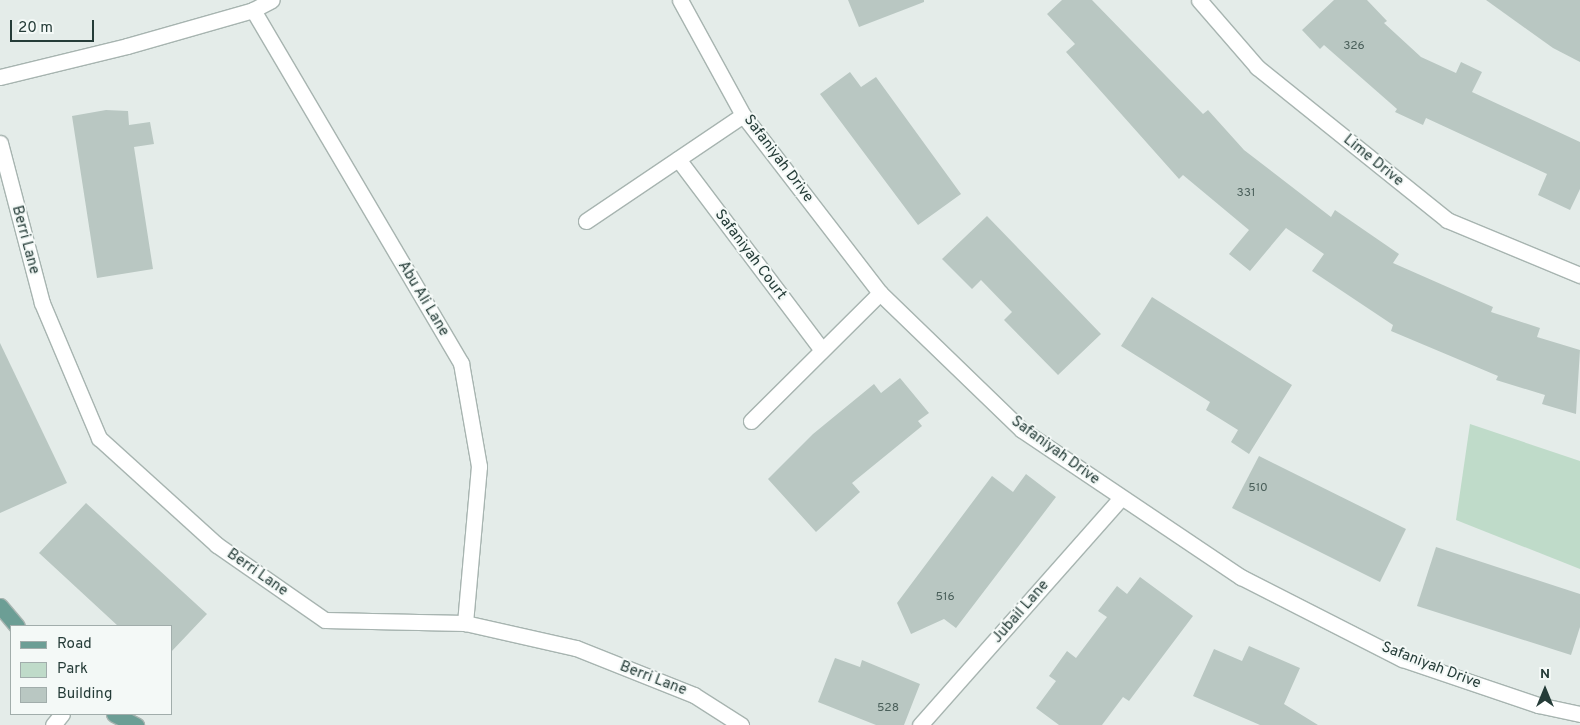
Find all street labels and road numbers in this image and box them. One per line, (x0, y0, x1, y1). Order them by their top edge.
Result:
street label: Safaniyah Drive (739, 112, 817, 206)
street label: Lime Drive (1339, 131, 1407, 191)
street label: Berri Lane (7, 204, 43, 276)
street label: Safaniyah Court (710, 206, 790, 304)
street label: Abu Ali Lane (393, 258, 453, 340)
street label: Safaniyah Drive (1007, 413, 1103, 489)
street label: Berri Lane (223, 545, 291, 601)
street label: Jubail Lane (989, 577, 1053, 647)
street label: Safaniyah Drive (1379, 639, 1483, 693)
street label: Berri Lane (617, 658, 689, 700)

